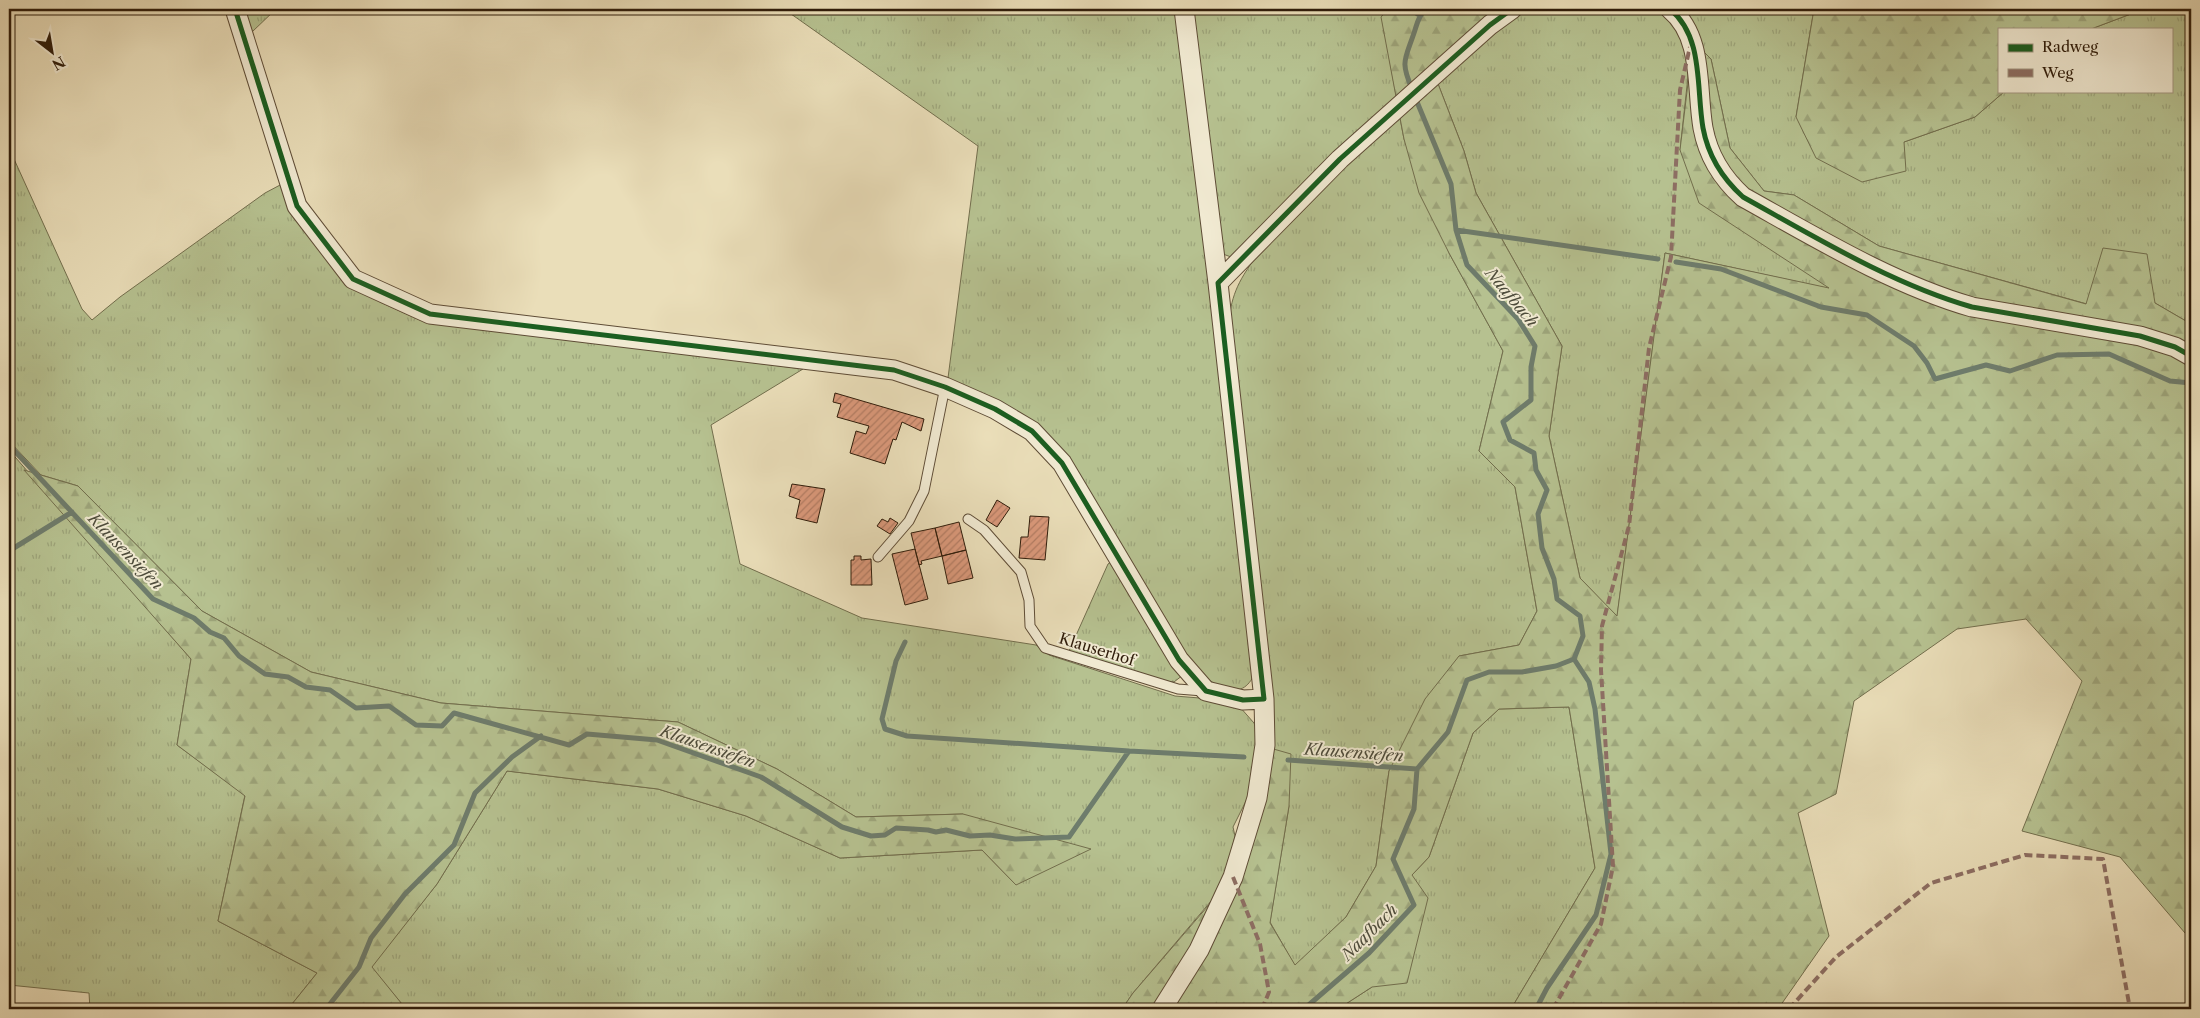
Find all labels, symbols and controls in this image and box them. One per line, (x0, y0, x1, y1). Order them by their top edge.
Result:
north arrow (28, 28, 78, 78)
legend (1998, 28, 2172, 92)
text: Radweg (2042, 37, 2098, 56)
text: N (49, 52, 69, 74)
text: Weg (2041, 63, 2074, 82)
water label: Naafbach (1480, 262, 1543, 331)
water label: Klausensiefen (83, 507, 168, 594)
street label: Klauserhof (1057, 628, 1139, 670)
water label: Klausensiefen (656, 720, 758, 772)
water label: Klausensiefen (1302, 738, 1404, 765)
water label: Naafbach (1335, 900, 1401, 966)

